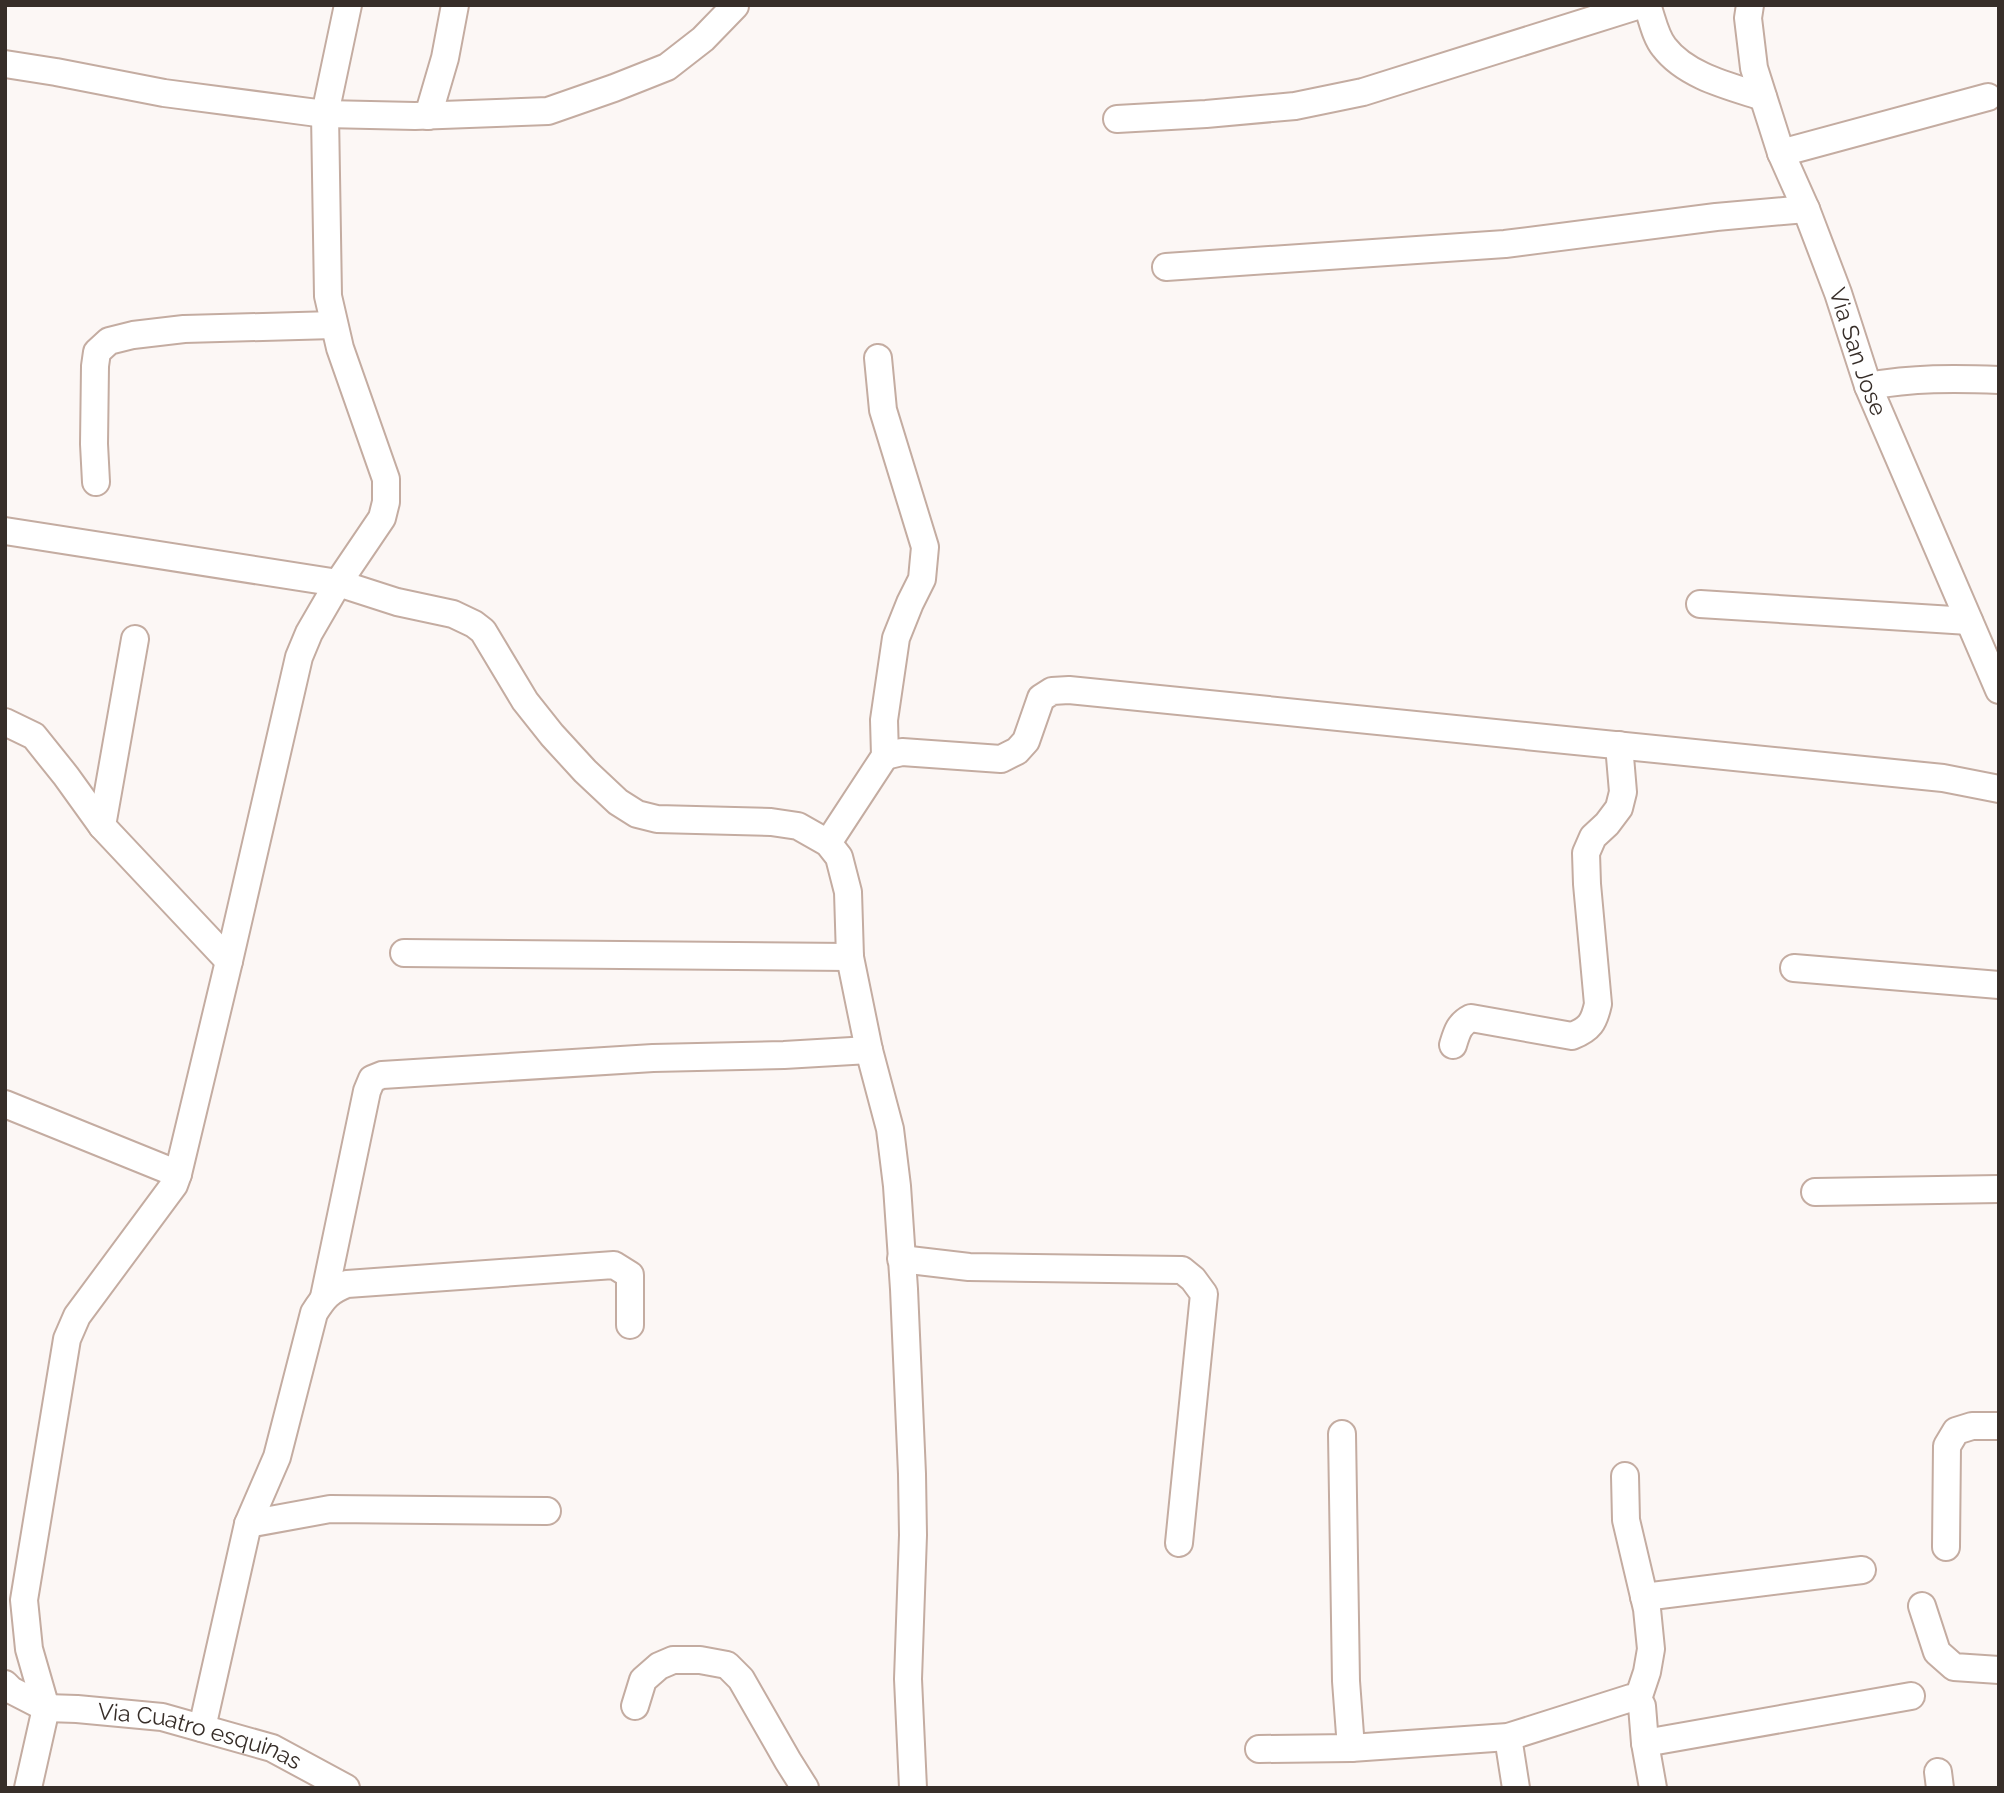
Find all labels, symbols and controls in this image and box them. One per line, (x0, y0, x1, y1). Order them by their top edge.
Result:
street label: Via San Jose (1824, 284, 1893, 420)
street label: Via Cuatro esquinas (97, 1697, 307, 1775)

